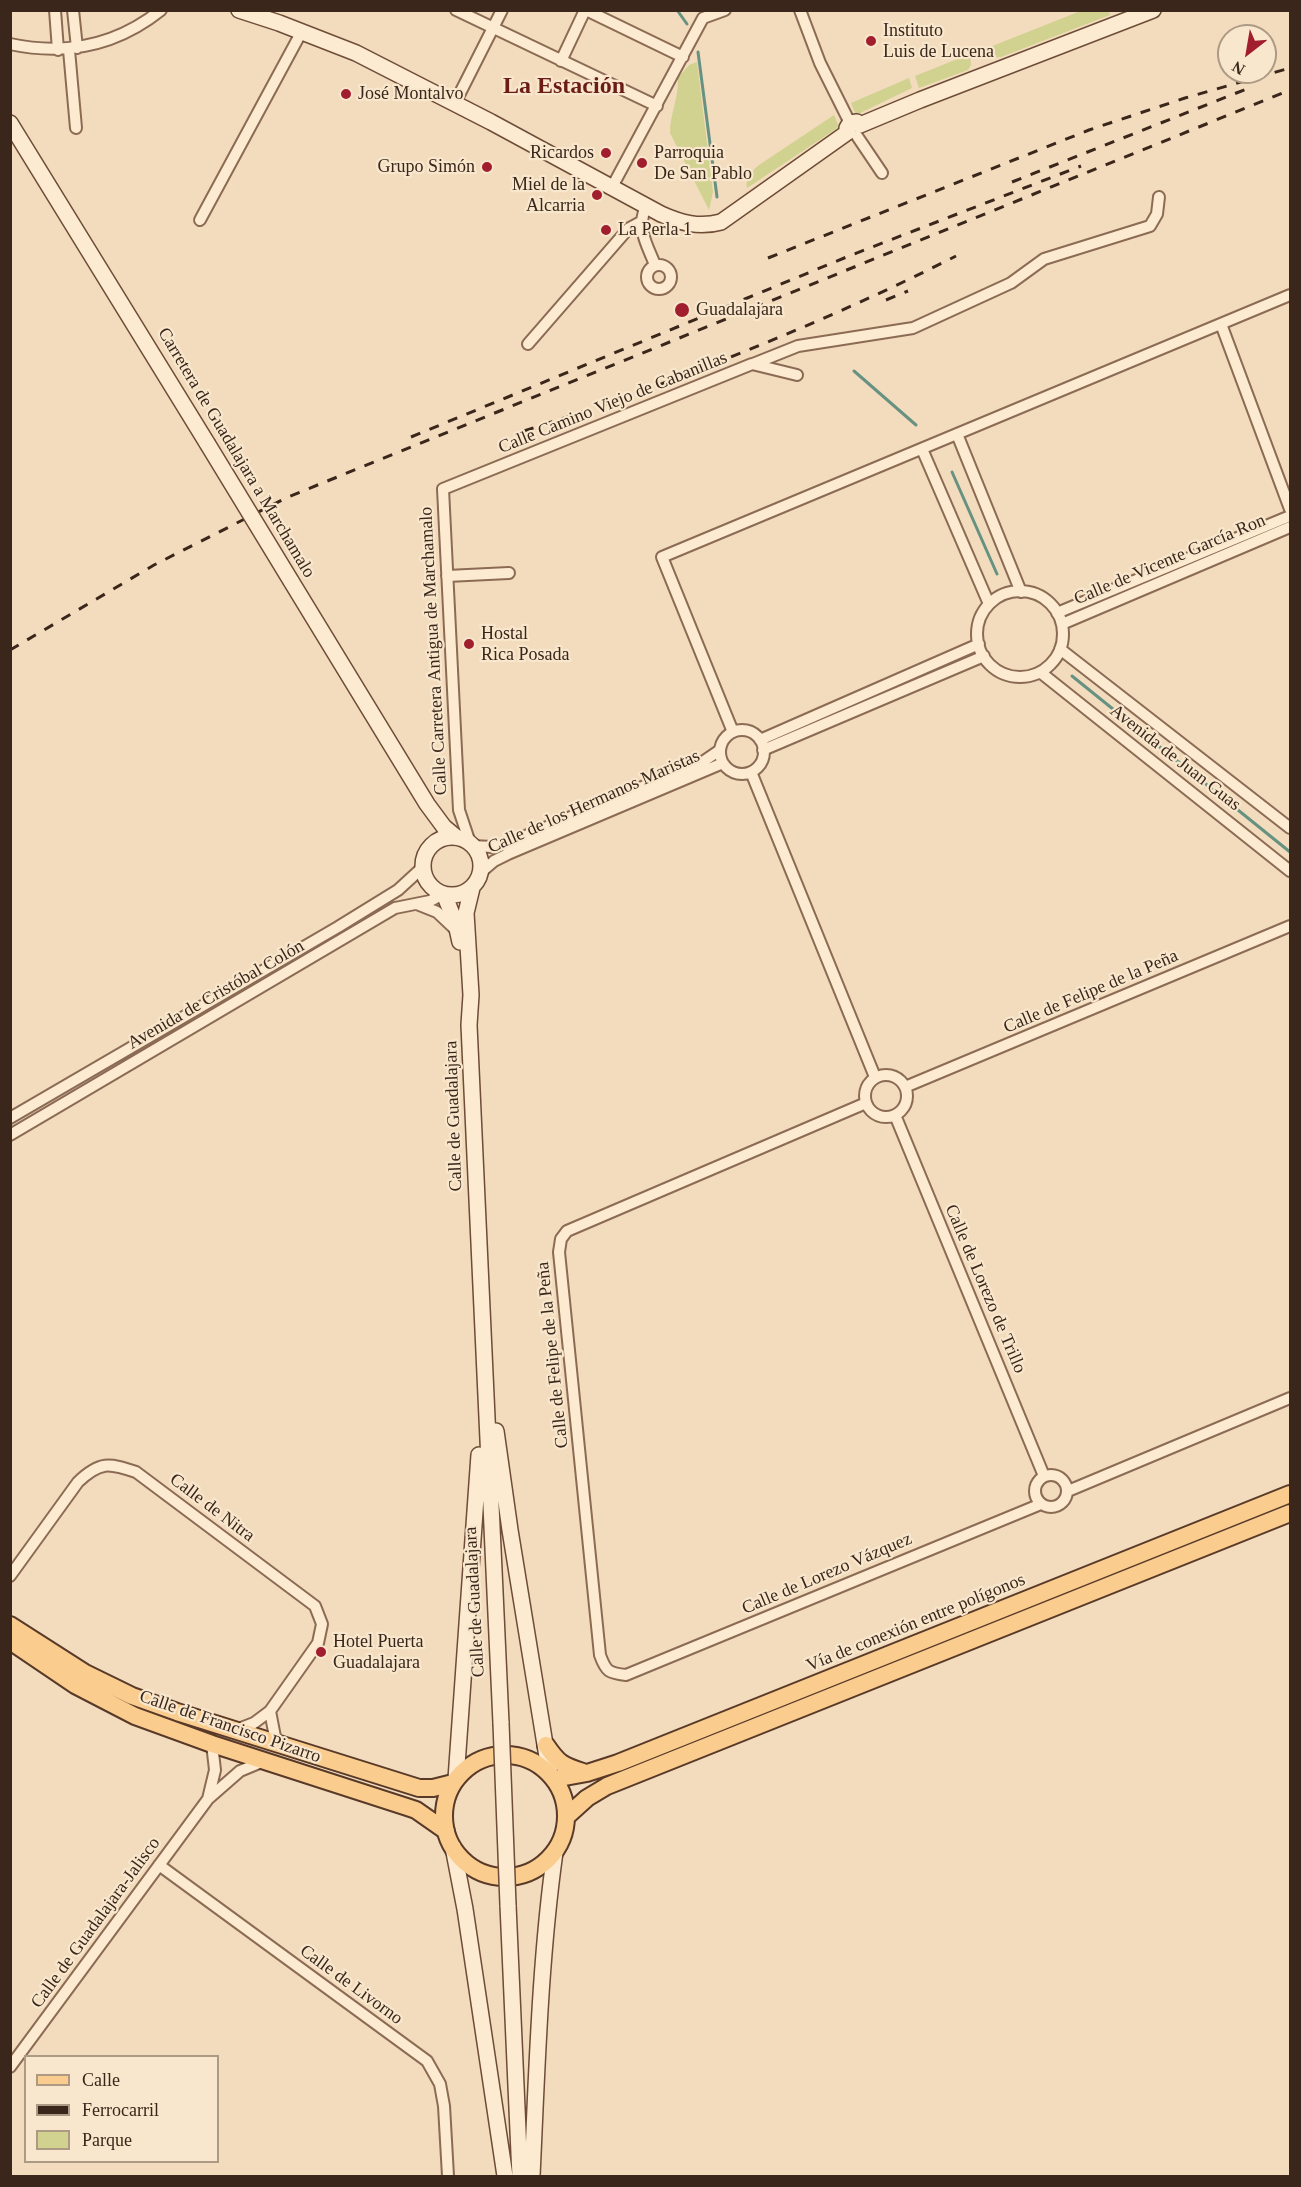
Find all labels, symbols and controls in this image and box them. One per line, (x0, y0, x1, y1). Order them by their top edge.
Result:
place label: Instituto Luis de Lucena (883, 20, 994, 63)
north arrow (1217, 24, 1277, 84)
marker: Instituto Luis de Lucena (864, 34, 878, 48)
text: N (1229, 58, 1248, 78)
district label: La Estación (503, 73, 625, 101)
place label: José Montalvo (358, 83, 463, 105)
marker: José Montalvo (339, 87, 353, 101)
place label: Ricardos (530, 142, 594, 164)
place label: Parroquia De San Pablo (654, 142, 752, 184)
marker: Ricardos (599, 146, 613, 160)
place label: Grupo Simón (377, 156, 475, 178)
marker: Parroquia De San Pablo (635, 156, 649, 170)
marker: Grupo Simón (480, 160, 494, 174)
place label: Miel de la Alcarria (512, 174, 585, 216)
marker: Miel de la Alcarria (590, 188, 604, 202)
place label: La Perla 1 (618, 219, 692, 241)
marker: La Perla 1 (599, 223, 613, 237)
place label: Guadalajara (696, 299, 783, 321)
marker: Guadalajara (673, 301, 691, 319)
street label: Carretera de Guadalajara a Marchamalo (153, 324, 319, 582)
street label: Calle Camino Viejo de Cabanillas (495, 347, 731, 459)
street label: Calle Carretera Antigua de Marchamalo (416, 506, 452, 796)
street label: Calle de Vicente García Ron (1071, 510, 1269, 610)
place label: Hostal Rica Posada (481, 623, 569, 666)
marker: Hostal Rica Posada (462, 637, 476, 651)
street label: Avenida de Juan Guas (1105, 700, 1245, 816)
street label: Calle de los Hermanos Maristas (485, 745, 703, 859)
street label: Avenida de Cristóbal Colón (124, 936, 308, 1054)
street label: Calle de Felipe de la Peña (1001, 945, 1181, 1039)
street label: Calle de Guadalajara (441, 1040, 467, 1192)
street label: Calle de Lorezo de Trillo (940, 1201, 1030, 1377)
street label: Calle de Felipe de la Peña (532, 1261, 574, 1449)
street label: Calle de Nitra (165, 1469, 259, 1547)
street label: Calle de Guadalajara (460, 1526, 490, 1678)
street label: Calle de Lorezo Vázquez (739, 1528, 915, 1620)
street label: Vía de conexión entre polígonos (804, 1569, 1028, 1677)
place label: Hotel Puerta Guadalajara (333, 1631, 423, 1674)
marker: Hotel Puerta Guadalajara (314, 1645, 328, 1659)
street label: Calle de Francisco Pizarro (136, 1686, 324, 1768)
street label: Calle de Guadalajara-Jalisco (27, 1833, 165, 2013)
street label: Calle de Livorno (295, 1940, 407, 2030)
legend (24, 2055, 219, 2163)
text: Calle (82, 2070, 120, 2090)
text: Ferrocarril (82, 2100, 159, 2120)
text: Parque (82, 2130, 132, 2150)

